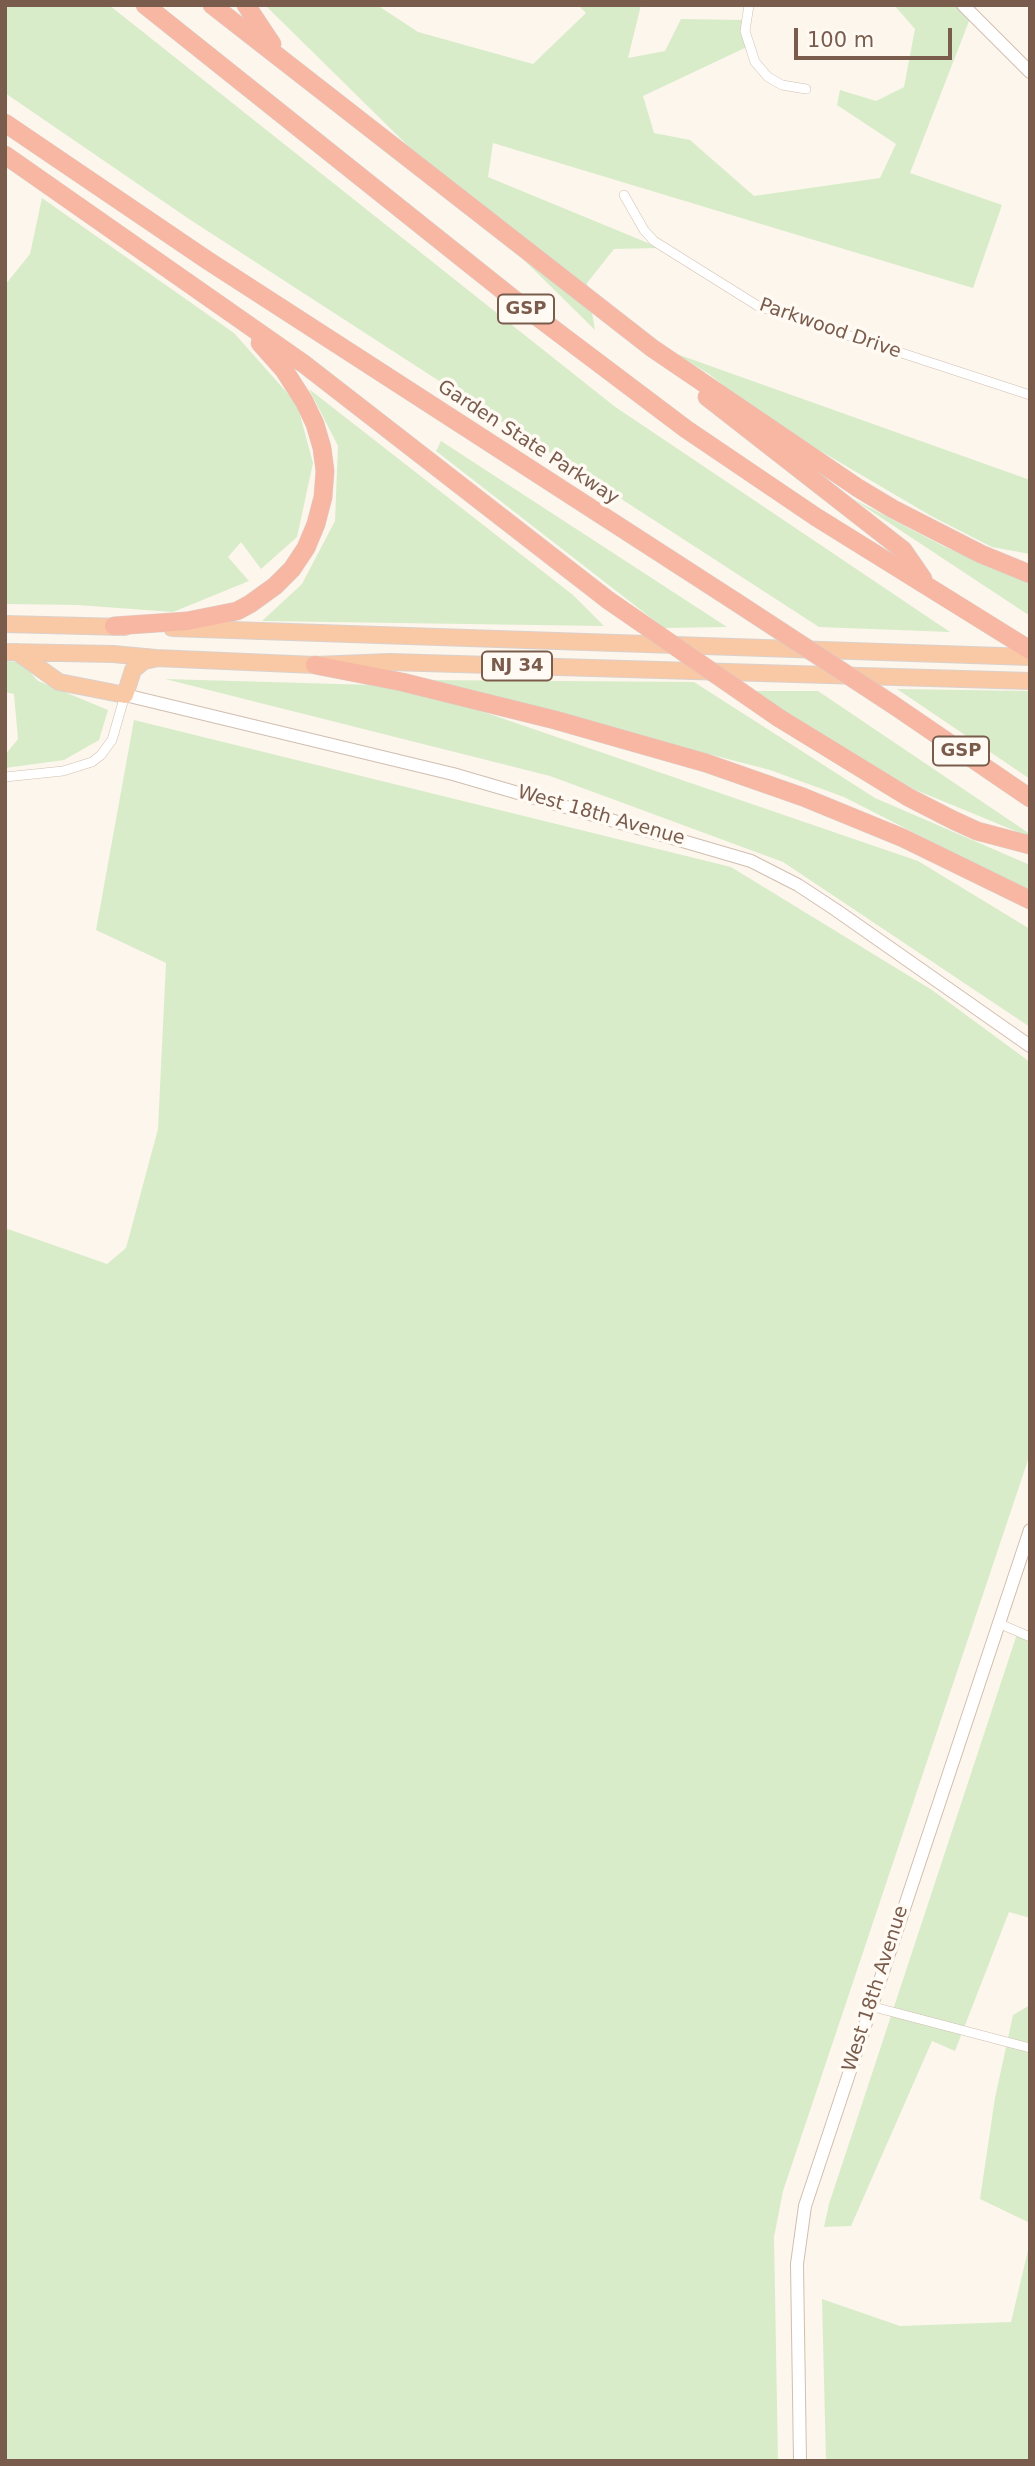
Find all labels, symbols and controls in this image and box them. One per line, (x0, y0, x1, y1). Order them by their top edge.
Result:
scale bar (797, 14, 954, 58)
text: 100 m (807, 28, 874, 52)
street label: Parkwood Drive (756, 294, 904, 364)
road number: GSP (498, 295, 554, 324)
street label: Garden State Parkway (433, 376, 623, 510)
road number: NJ 34 (482, 652, 552, 680)
road number: GSP (933, 736, 989, 766)
street label: West 18th Avenue (515, 781, 687, 851)
street label: West 18th Avenue (838, 1903, 914, 2075)

